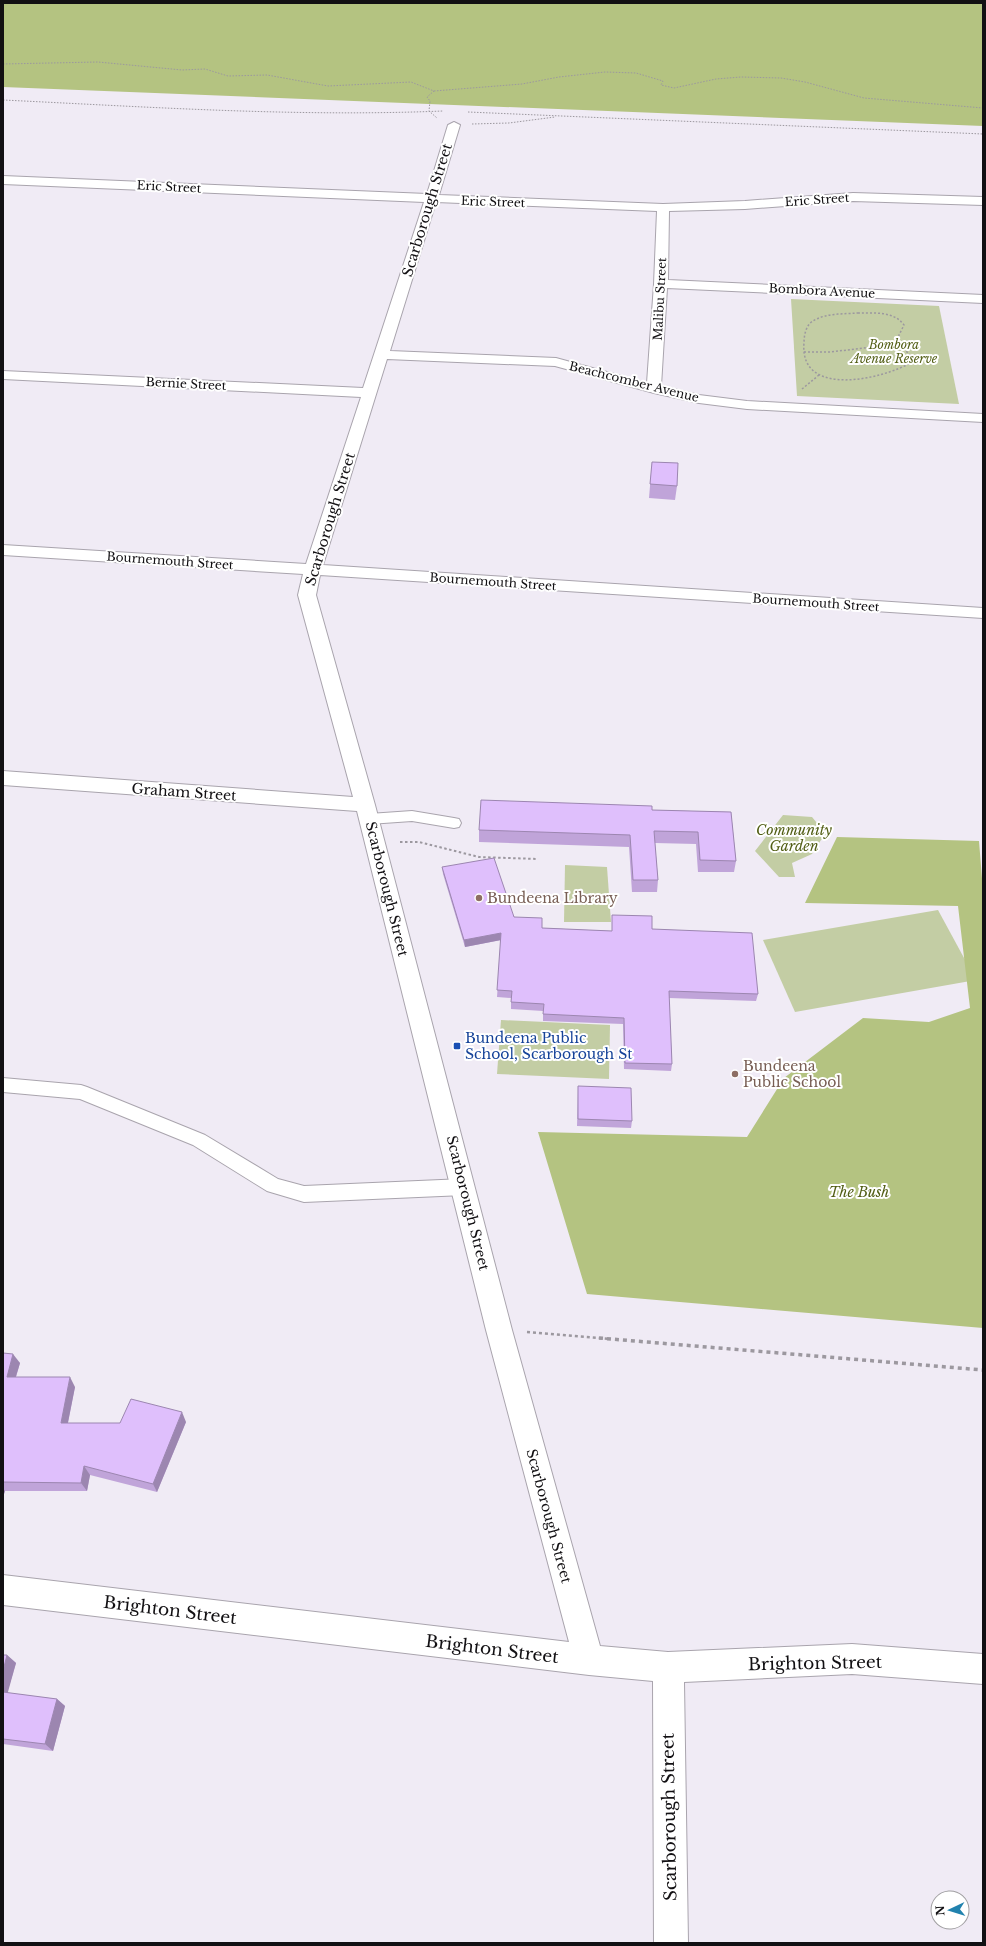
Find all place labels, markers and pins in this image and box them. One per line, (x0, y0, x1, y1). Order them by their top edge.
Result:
place label: Bundeena Library (487, 889, 618, 907)
marker: Bundeena Library (474, 893, 484, 903)
place label: Bundeena Public School, Scarborough St (465, 1029, 633, 1063)
marker: Bundeena Public School, Scarborough St (452, 1041, 462, 1051)
place label: Bundeena Public School (743, 1057, 841, 1091)
marker: Bundeena Public School (730, 1069, 740, 1079)

